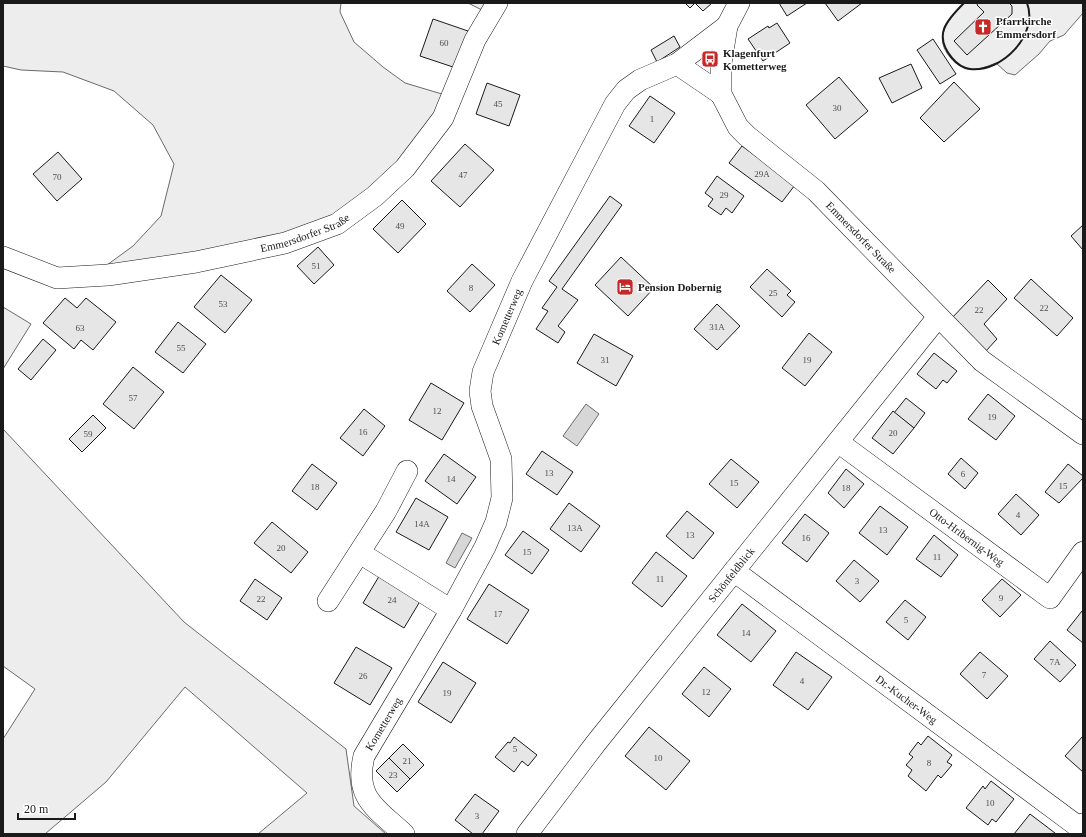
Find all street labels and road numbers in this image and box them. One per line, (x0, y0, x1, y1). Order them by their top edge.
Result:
street label: Emmersdorfer Straße (824, 199, 898, 275)
street label: Emmersdorfer Straße (259, 211, 352, 254)
street label: Kometterweg (489, 286, 524, 347)
street label: Otto-Hribernig-Weg (927, 505, 1007, 569)
street label: Schönfeldblick (706, 545, 757, 604)
street label: Dr.-Kucher-Weg (874, 673, 940, 726)
street label: Kometterweg (363, 695, 404, 753)

